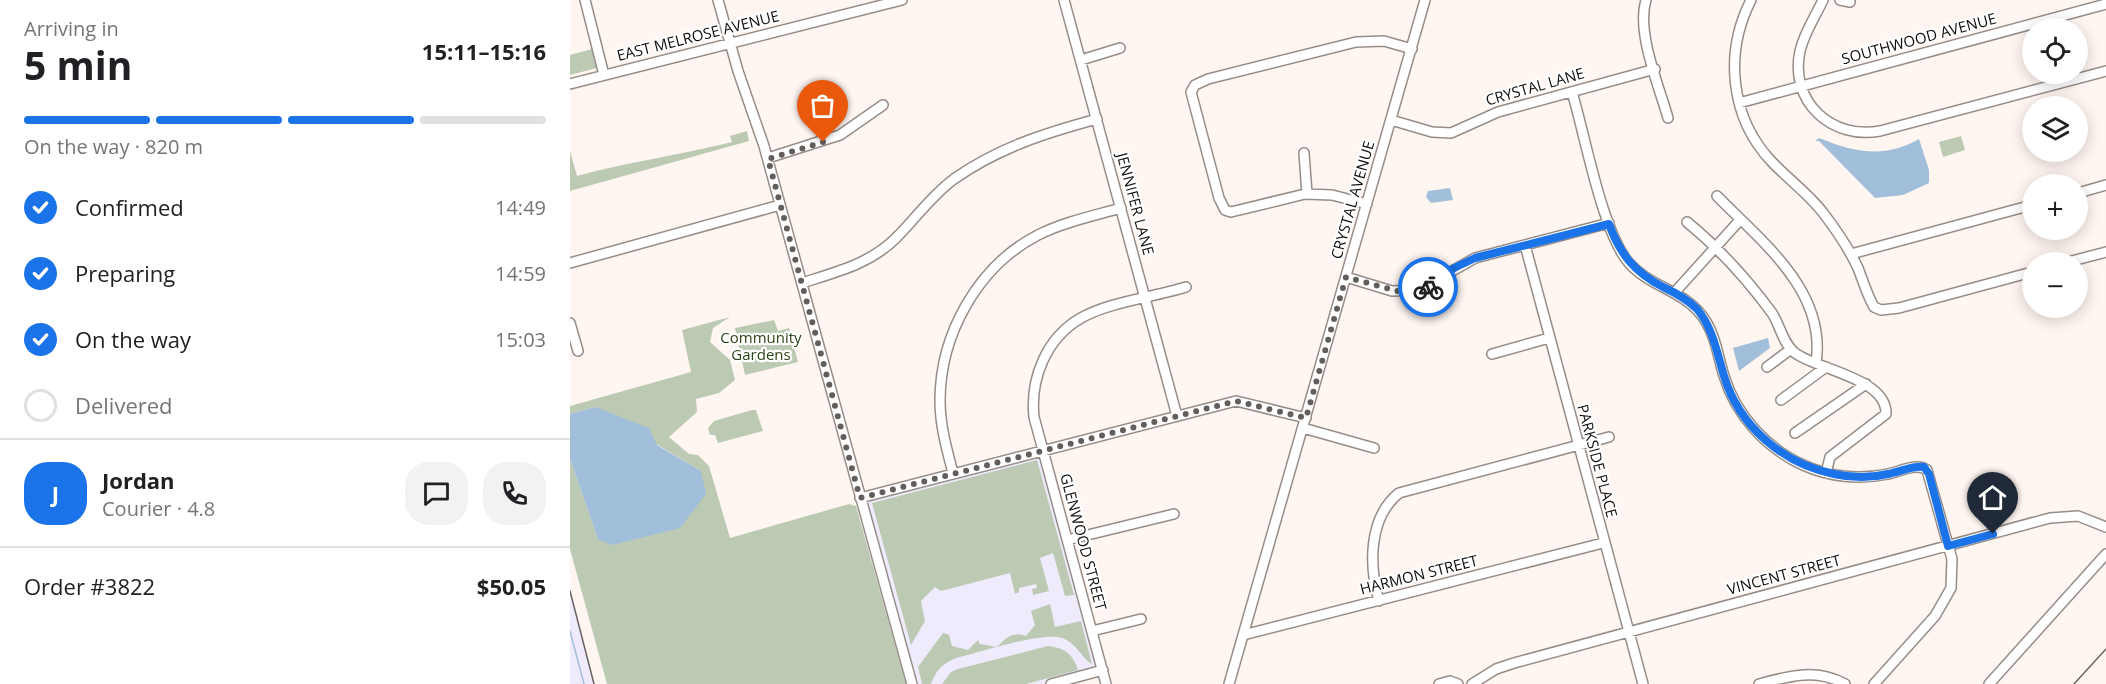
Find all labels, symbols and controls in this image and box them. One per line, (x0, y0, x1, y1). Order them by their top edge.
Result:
street label: EAST MELROSE AVENUE (615, 5, 781, 65)
street label: SOUTHWOOD AVENUE (1839, 8, 1998, 68)
text: Arriving in (24, 15, 119, 42)
map controls (2022, 18, 2088, 318)
button: locate (2022, 18, 2088, 84)
text: 15:11–15:16 (422, 36, 546, 66)
text: 5 min (24, 38, 132, 91)
street label: CRYSTAL LANE (1483, 62, 1586, 110)
pin (797, 80, 848, 142)
icon: bag (806, 89, 839, 122)
button: layers (2022, 96, 2088, 162)
text: On the way · 820 m (24, 133, 203, 160)
street label: CRYSTAL AVENUE (1326, 138, 1378, 261)
street label: JENNIFER LANE (1112, 148, 1159, 257)
button: + (2022, 174, 2088, 240)
icon: check (24, 191, 57, 224)
text: Confirmed (75, 192, 184, 222)
text: 14:49 (495, 194, 546, 221)
button: − (2022, 252, 2088, 318)
icon: check (24, 257, 57, 290)
courier (1398, 257, 1458, 317)
text: Preparing (75, 258, 175, 288)
text: 14:59 (495, 260, 546, 287)
icon: bike (1412, 271, 1445, 304)
icon: check (24, 323, 57, 356)
text: On the way (75, 324, 191, 354)
text: 15:03 (495, 326, 546, 353)
park label: Community Gardens (720, 327, 802, 364)
text: Delivered (75, 390, 173, 420)
street label: PARKSIDE PLACE (1573, 402, 1623, 520)
button: chat (405, 462, 468, 525)
button: phone (483, 462, 546, 525)
text: Jordan (102, 465, 175, 495)
street label: GLENWOOD STREET (1056, 471, 1112, 613)
pin (1967, 472, 2018, 534)
text: J (52, 478, 59, 508)
icon: home (1976, 481, 2009, 514)
text: Courier · 4.8 (102, 495, 215, 522)
street label: VINCENT STREET (1725, 549, 1843, 599)
street label: HARMON STREET (1358, 550, 1481, 598)
text: Order #3822 (24, 571, 155, 601)
text: $50.05 (477, 571, 546, 601)

